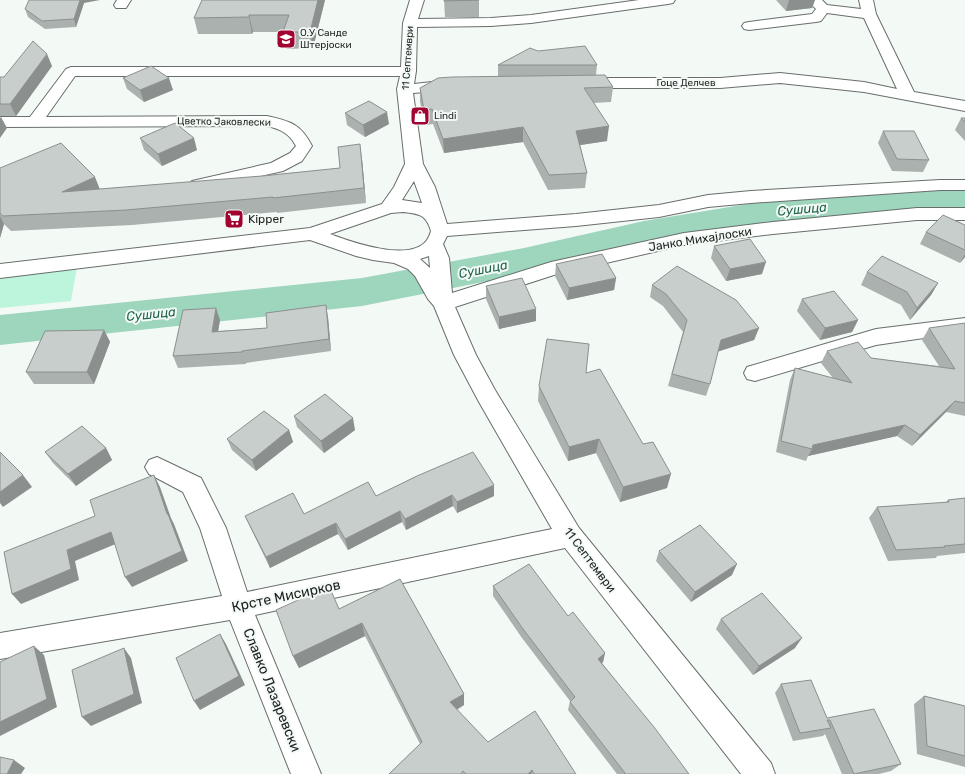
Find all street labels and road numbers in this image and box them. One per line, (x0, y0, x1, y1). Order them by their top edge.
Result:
street label: 11 Септември (400, 25, 416, 91)
street label: Гоце Делчев (656, 77, 716, 89)
street label: Цветко Јаковлески (177, 115, 271, 129)
street label: Јанко Михајлоски (647, 224, 753, 254)
street label: 11 Септември (561, 525, 619, 595)
street label: Крсте Мисирков (230, 576, 342, 616)
street label: Славко Лазаревски (239, 626, 305, 754)

